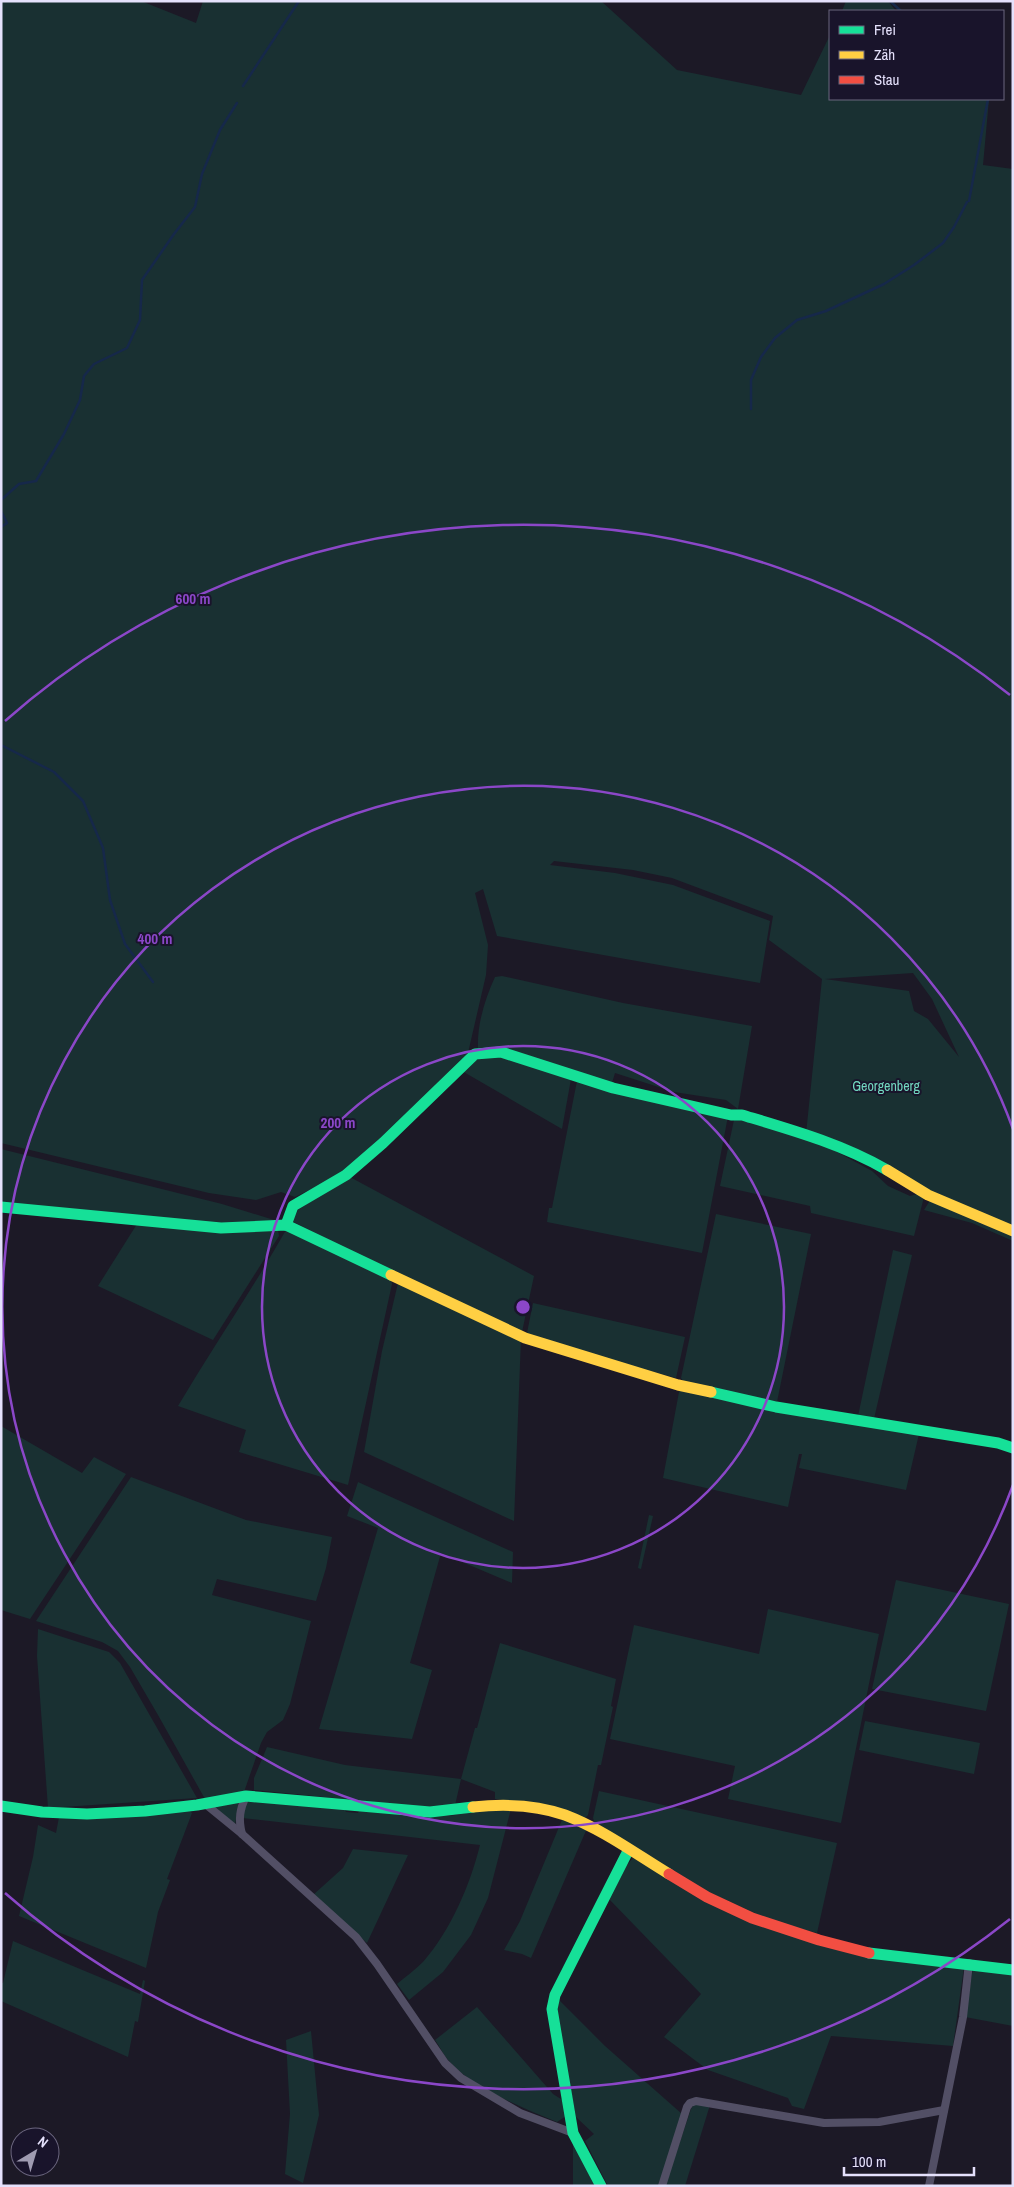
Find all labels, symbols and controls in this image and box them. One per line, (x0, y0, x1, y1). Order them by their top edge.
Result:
legend (829, 10, 1004, 100)
text: Frei (874, 19, 896, 40)
text: Zäh (874, 44, 895, 65)
text: Stau (874, 69, 899, 90)
text: 600 m (176, 588, 210, 609)
text: 400 m (138, 928, 172, 949)
park label: Georgenberg (852, 1077, 920, 1095)
text: 200 m (321, 1112, 355, 1133)
centre of rings (514, 1298, 532, 1316)
north arrow (10, 2127, 60, 2177)
text: N (34, 2132, 52, 2151)
scale bar (844, 2144, 974, 2176)
text: 100 m (852, 2151, 886, 2172)

